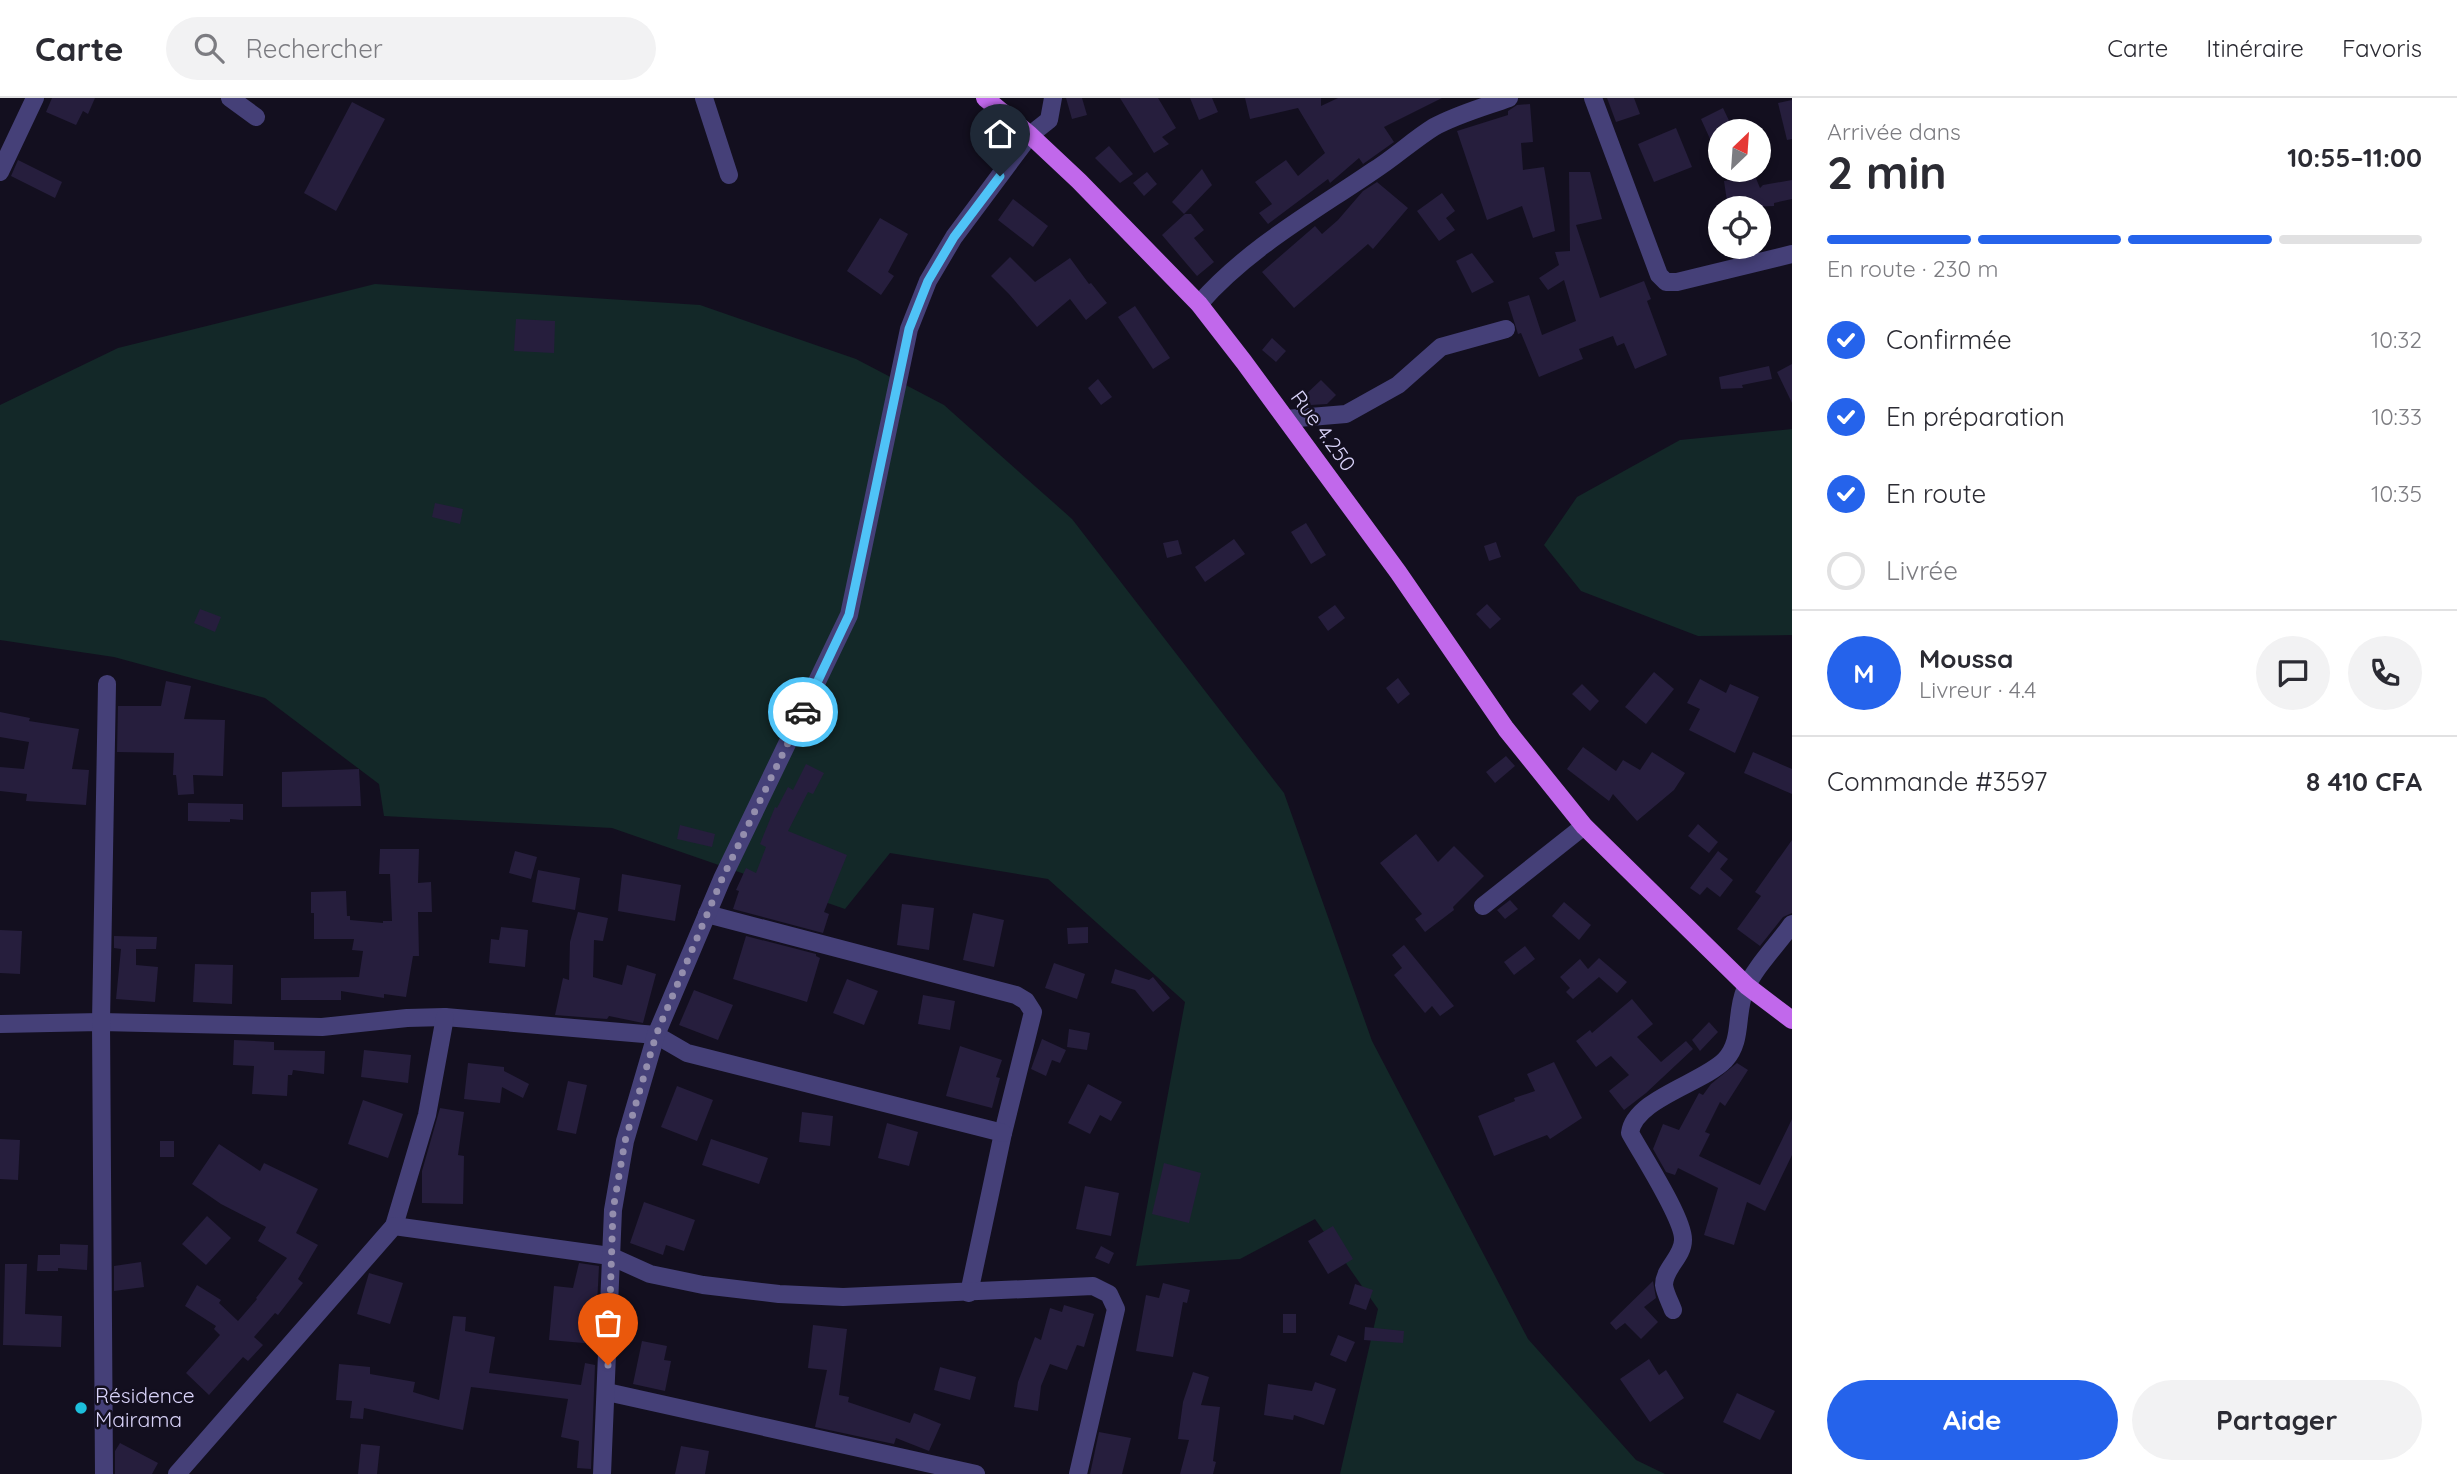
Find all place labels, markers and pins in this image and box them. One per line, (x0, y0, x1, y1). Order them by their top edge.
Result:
pin (970, 104, 1030, 176)
pin (578, 1293, 638, 1365)
place label: Résidence Mairama (95, 1382, 195, 1432)
marker: Résidence Mairama (73, 1400, 89, 1416)

